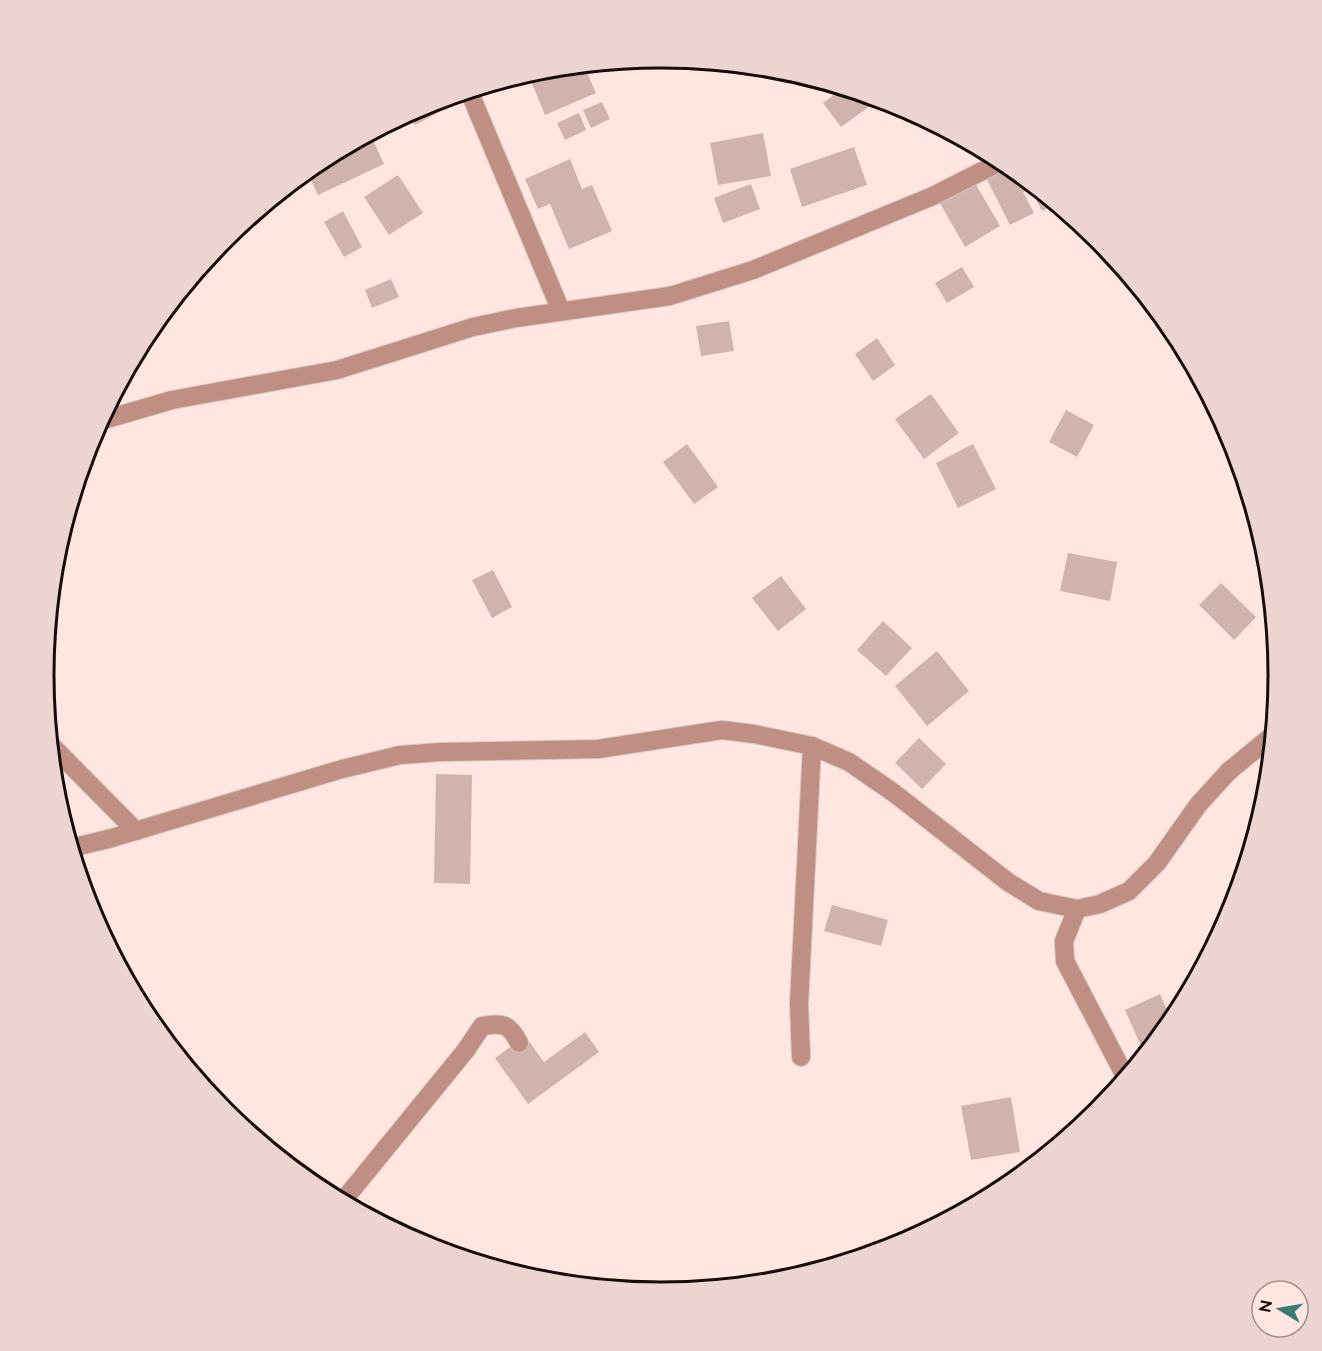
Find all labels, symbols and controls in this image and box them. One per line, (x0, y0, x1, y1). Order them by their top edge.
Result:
north arrow (1250, 1279, 1310, 1339)
text: N (1255, 1298, 1276, 1314)

